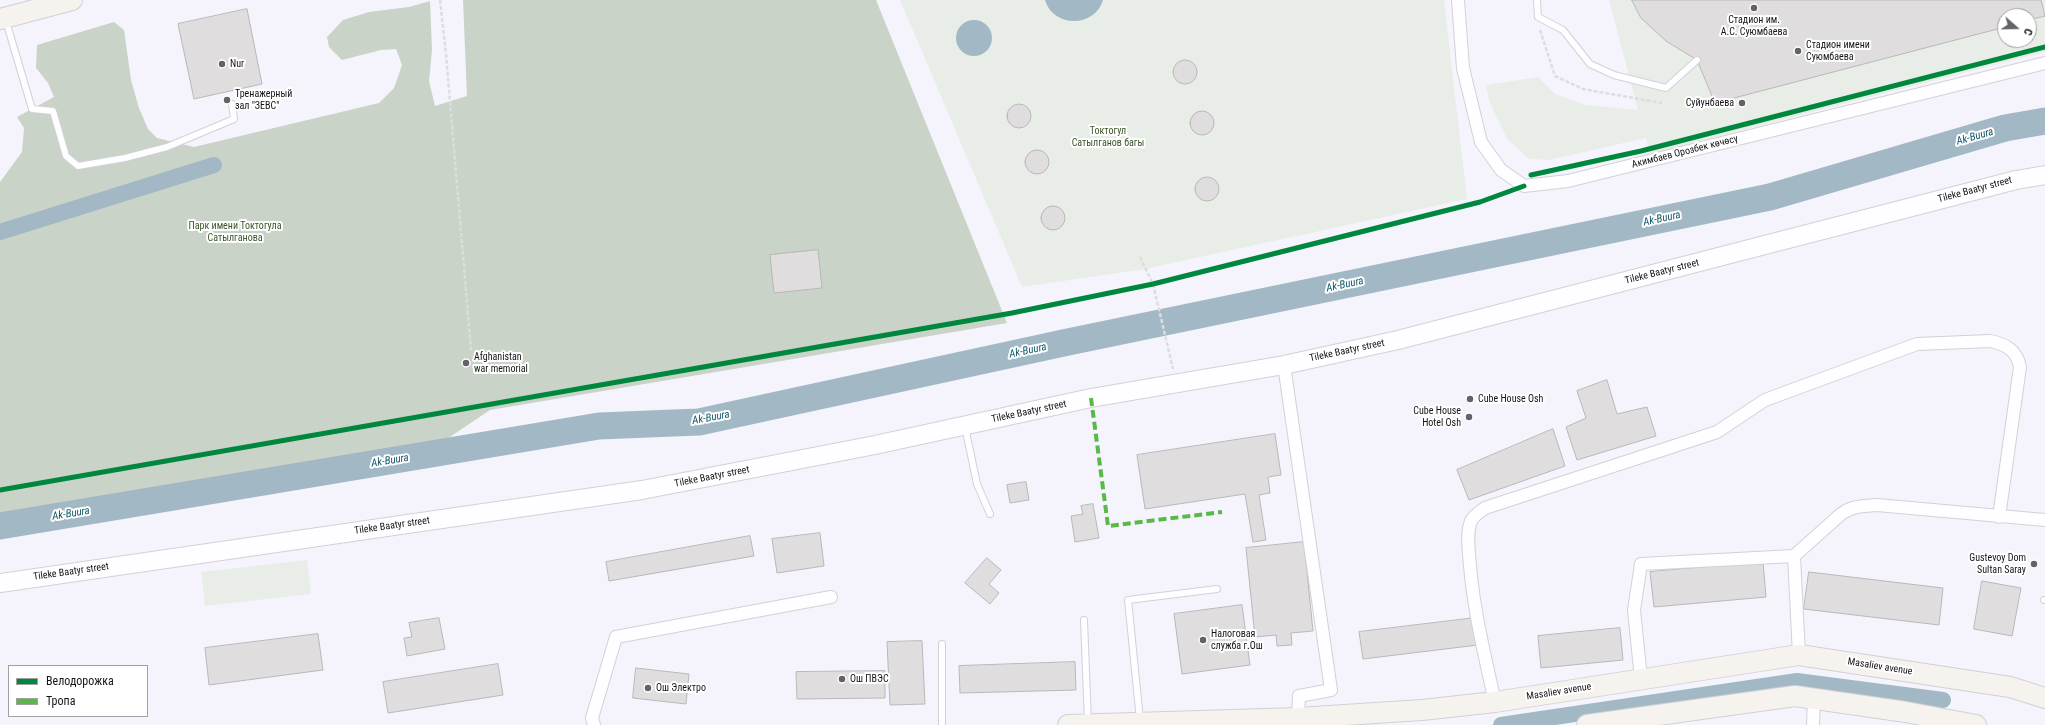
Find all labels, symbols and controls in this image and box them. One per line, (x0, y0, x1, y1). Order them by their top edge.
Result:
marker: Стадион им. А.С. Суюмбаева (1749, 3, 1759, 13)
north arrow (1997, 8, 2037, 48)
place label: Стадион им. А.С. Суюмбаева (1721, 14, 1787, 38)
text: С (2021, 27, 2035, 37)
place label: Стадион имени Суюмбаева (1806, 39, 1870, 62)
marker: Стадион имени Суюмбаева (1793, 46, 1803, 56)
place label: Nur (230, 58, 244, 70)
marker: Nur (217, 59, 227, 69)
place label: Тренажерный зал "ЗЕВС" (235, 88, 292, 112)
marker: Тренажерный зал "ЗЕВС" (222, 95, 232, 105)
place label: Суйунбаева (1686, 97, 1734, 109)
marker: Суйунбаева (1737, 98, 1747, 108)
park label: Токтогул Сатылганов багы (1072, 125, 1144, 148)
water label: Ak-Buura (1955, 125, 1995, 149)
street label: Акимбаев Орозбек көчөсү (1630, 133, 1740, 171)
street label: Tileke Baatyr street (1937, 174, 2013, 206)
water label: Ak-Buura (1642, 209, 1682, 229)
park label: Парк имени Токтогула Сатылганова (189, 220, 281, 244)
street label: Tileke Baatyr street (1624, 257, 1700, 287)
water label: Ak-Buura (1325, 275, 1365, 295)
street label: Tileke Baatyr street (1308, 337, 1386, 365)
water label: Ak-Buura (1008, 341, 1048, 361)
place label: Afghanistan war memorial (474, 351, 528, 374)
marker: Afghanistan war memorial (461, 358, 471, 368)
place label: Cube House Osh (1478, 393, 1543, 405)
marker: Cube House Osh (1465, 394, 1475, 404)
street label: Tileke Baatyr street (990, 398, 1068, 426)
place label: Cube House Hotel Osh (1413, 405, 1461, 428)
water label: Ak-Buura (691, 408, 731, 428)
marker: Cube House Hotel Osh (1464, 412, 1474, 422)
water label: Ak-Buura (370, 452, 410, 470)
street label: Tileke Baatyr street (673, 464, 751, 490)
water label: Ak-Buura (51, 505, 91, 523)
street label: Tileke Baatyr street (353, 515, 431, 537)
place label: Gustevoy Dom Sultan Saray (1969, 552, 2026, 576)
marker: Gustevoy Dom Sultan Saray (2029, 559, 2039, 569)
street label: Tileke Baatyr street (32, 561, 110, 583)
place label: Налоговая служба г.Ош (1211, 628, 1263, 652)
marker: Налоговая служба г.Ош (1198, 635, 1208, 645)
street label: Masaliev avenue (1847, 656, 1913, 678)
legend (8, 665, 148, 717)
place label: Ош ПВЭС (850, 673, 889, 685)
text: Велодорожка (46, 674, 114, 688)
marker: Ош ПВЭС (837, 674, 847, 684)
street label: Masaliev avenue (1526, 681, 1592, 703)
place label: Ош Электро (656, 682, 706, 694)
marker: Ош Электро (643, 683, 653, 693)
text: Тропа (46, 694, 75, 708)

